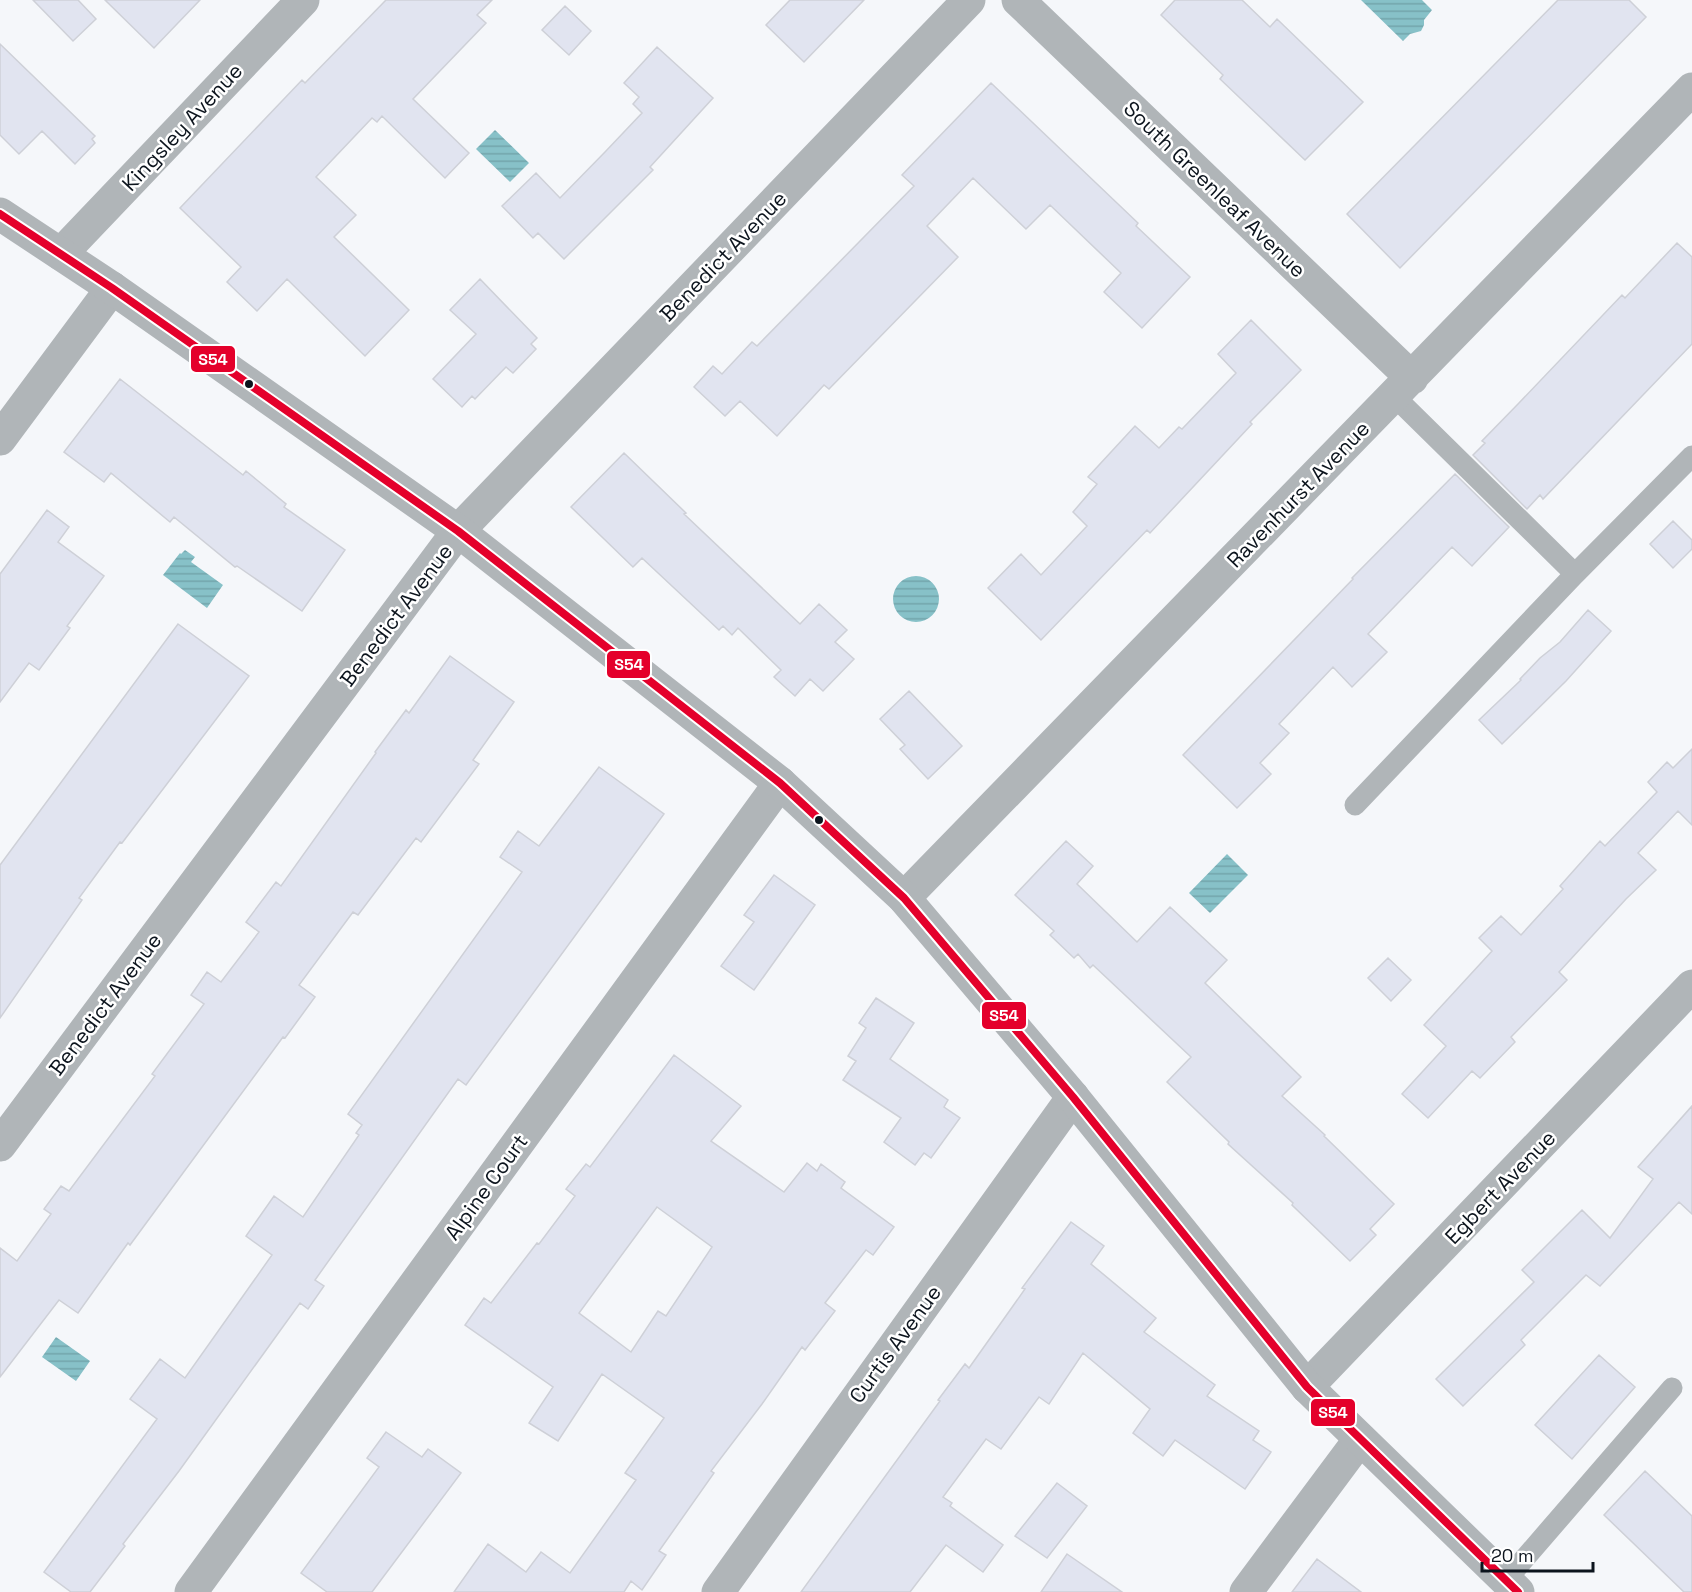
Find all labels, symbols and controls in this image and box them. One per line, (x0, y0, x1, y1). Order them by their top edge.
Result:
street label: Kingsley Avenue (116, 57, 248, 197)
street label: South Greenleaf Avenue (1118, 95, 1312, 283)
street label: Benedict Avenue (654, 185, 792, 327)
line badge: S54 (190, 345, 236, 373)
text: S54 (198, 349, 228, 370)
unlabelled marker (243, 378, 255, 390)
street label: Ravenhurst Avenue (1221, 415, 1375, 573)
street label: Benedict Avenue (334, 538, 458, 692)
line badge: S54 (606, 650, 651, 679)
text: S54 (614, 654, 644, 675)
unlabelled marker (813, 814, 825, 826)
street label: Benedict Avenue (43, 927, 167, 1081)
line badge: S54 (981, 1001, 1027, 1030)
text: S54 (989, 1005, 1019, 1026)
street label: Egbert Avenue (1439, 1124, 1561, 1250)
street label: Alpine Court (438, 1129, 534, 1245)
street label: Curtis Avenue (843, 1280, 947, 1408)
line badge: S54 (1310, 1398, 1356, 1427)
text: S54 (1318, 1402, 1348, 1423)
scale bar (1482, 1535, 1593, 1573)
text: 20 m (1491, 1544, 1534, 1567)

